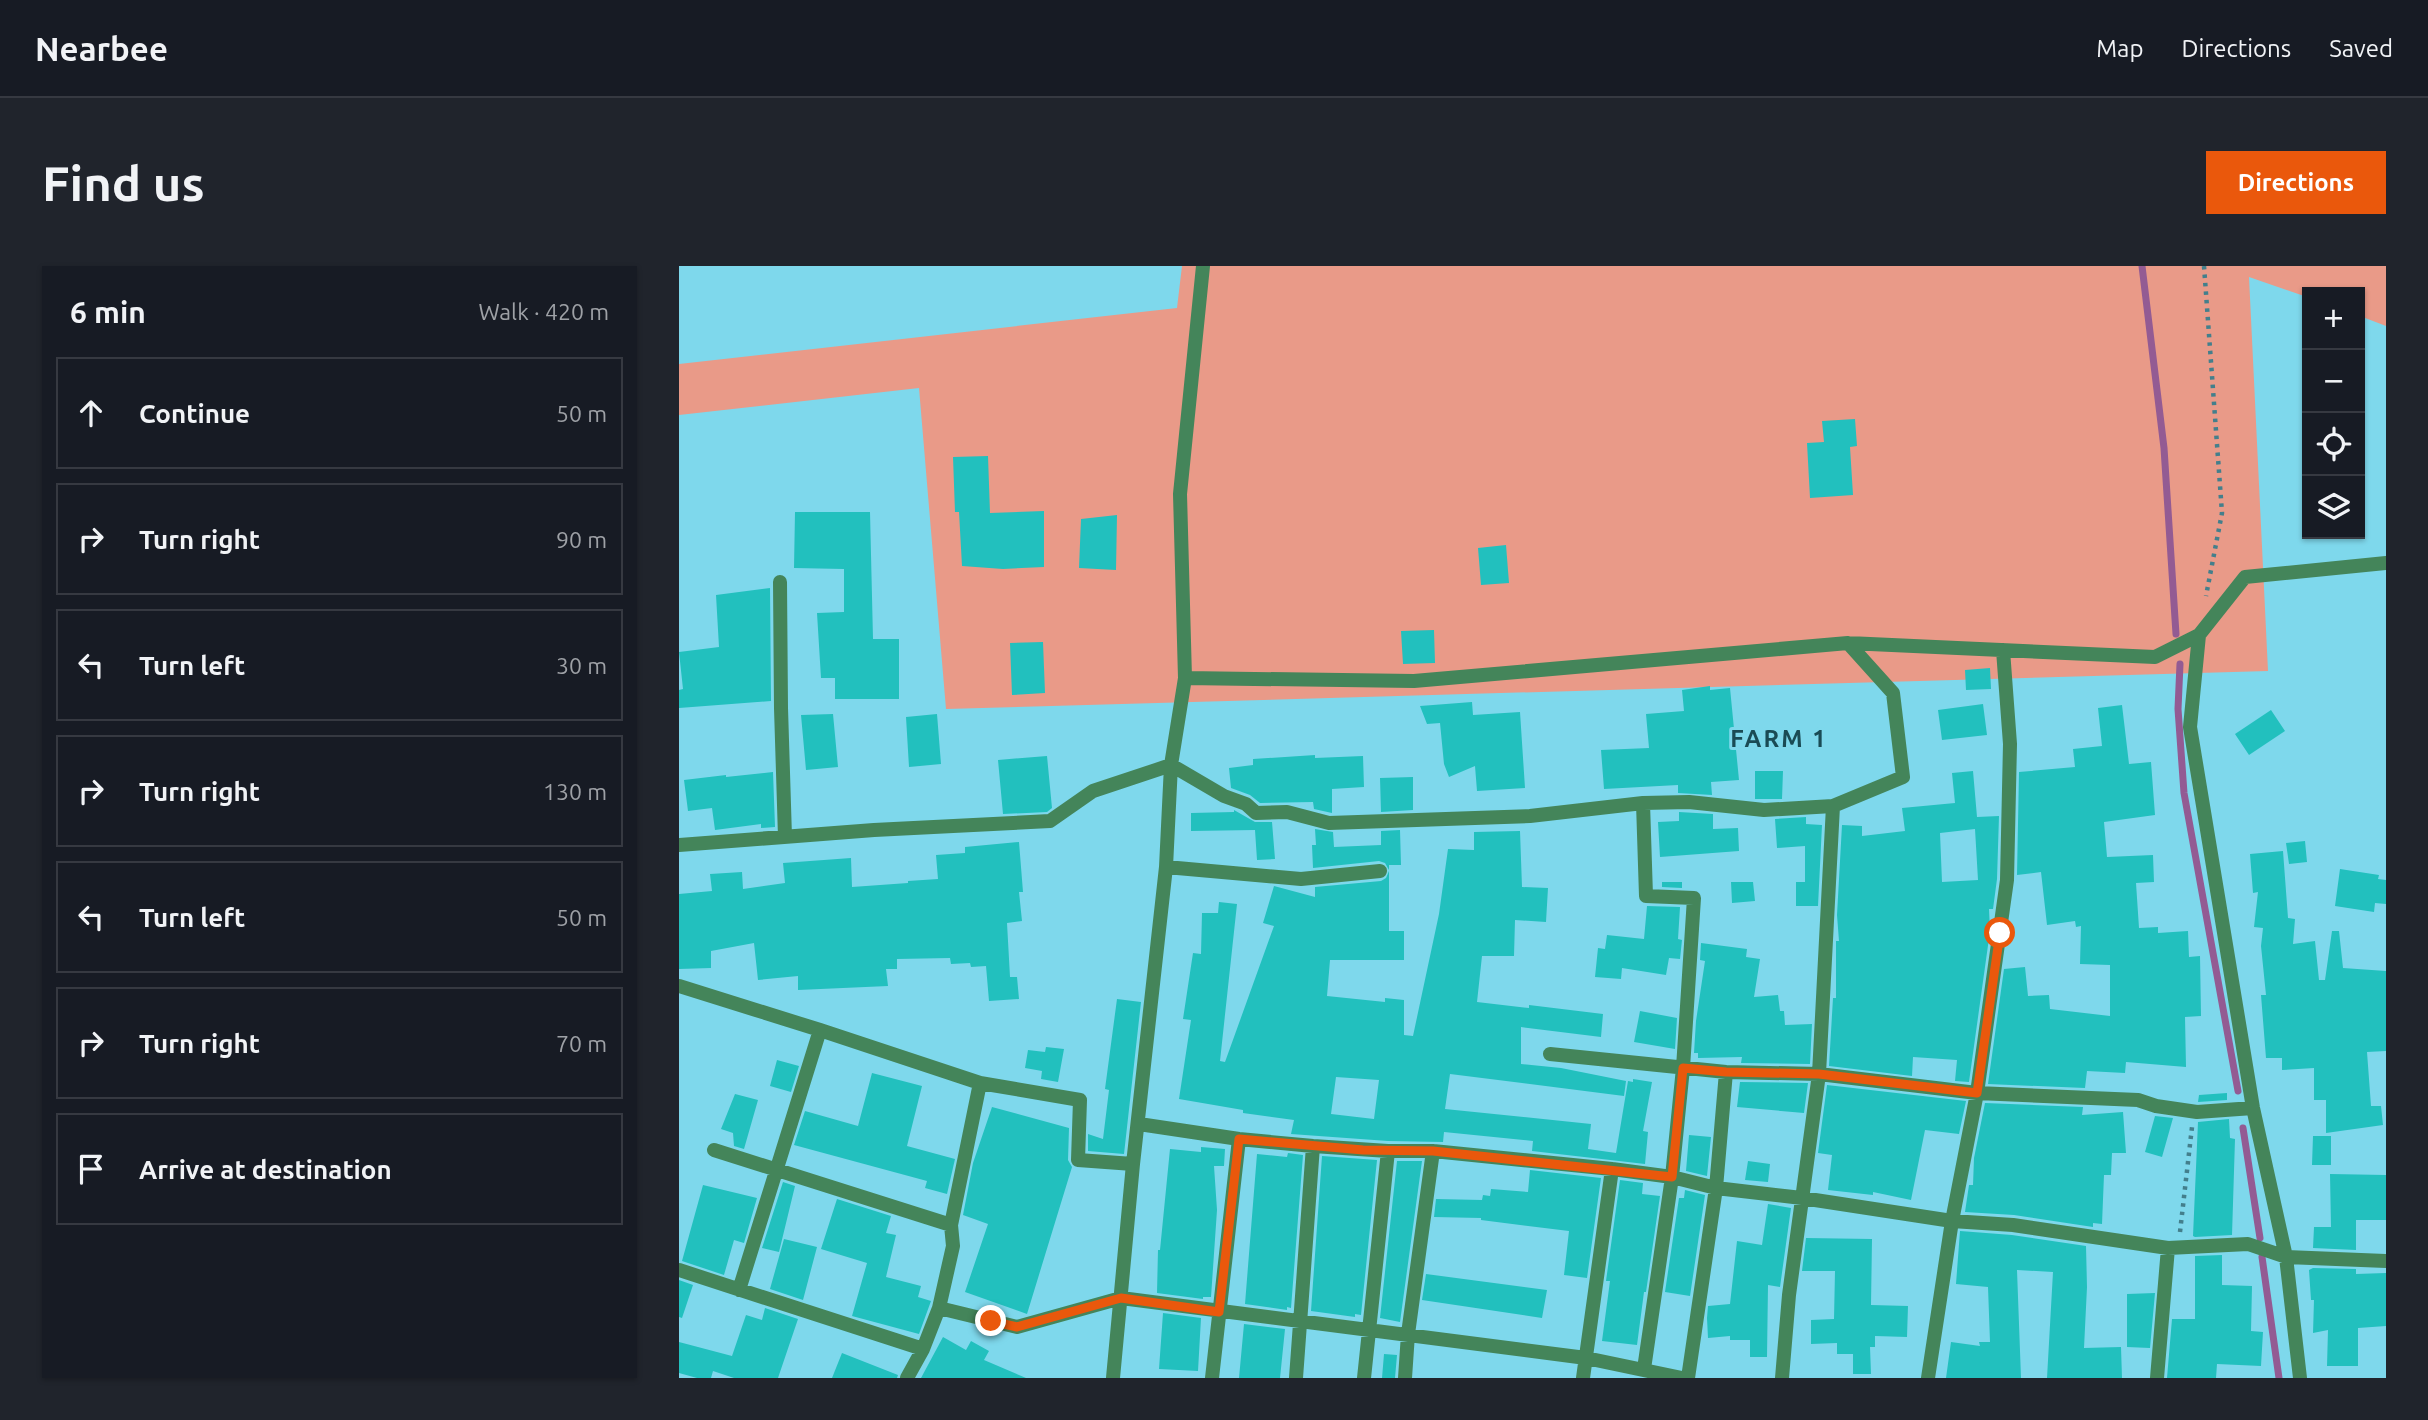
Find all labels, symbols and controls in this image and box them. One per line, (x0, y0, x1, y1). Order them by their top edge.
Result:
text: Nearbee (35, 30, 168, 67)
text: Map (2096, 35, 2143, 62)
text: Directions (2181, 35, 2291, 62)
text: Saved (2329, 35, 2393, 62)
button: Directions (2206, 151, 2386, 214)
text: Find us (42, 155, 205, 210)
map controls (2302, 287, 2365, 539)
button: + (2302, 287, 2365, 350)
text: 6 min (70, 295, 146, 329)
text: Walk · 420 m (478, 299, 609, 324)
button: − (2302, 350, 2365, 413)
icon: ahead (72, 394, 110, 432)
text: Continue (139, 399, 250, 428)
text: 50 m (556, 401, 607, 426)
button: locate (2302, 413, 2365, 476)
button: layers (2302, 476, 2365, 539)
icon: right (72, 520, 110, 558)
text: Turn right (139, 525, 260, 554)
text: 90 m (556, 527, 607, 552)
icon: left (72, 646, 110, 684)
text: Turn left (139, 651, 245, 680)
text: 30 m (556, 653, 607, 678)
district label: FARM 1 (1730, 725, 1828, 752)
icon: right (72, 772, 110, 810)
text: Turn right (139, 777, 260, 806)
text: 130 m (543, 779, 607, 804)
icon: left (72, 898, 110, 936)
text: Turn left (139, 903, 245, 932)
text: 50 m (556, 905, 607, 930)
route start (1984, 917, 2015, 948)
icon: right (72, 1024, 110, 1062)
text: Turn right (139, 1029, 260, 1058)
text: 70 m (556, 1031, 607, 1056)
icon: arrive (72, 1150, 110, 1188)
text: Arrive at destination (139, 1155, 392, 1184)
route end (975, 1305, 1006, 1336)

